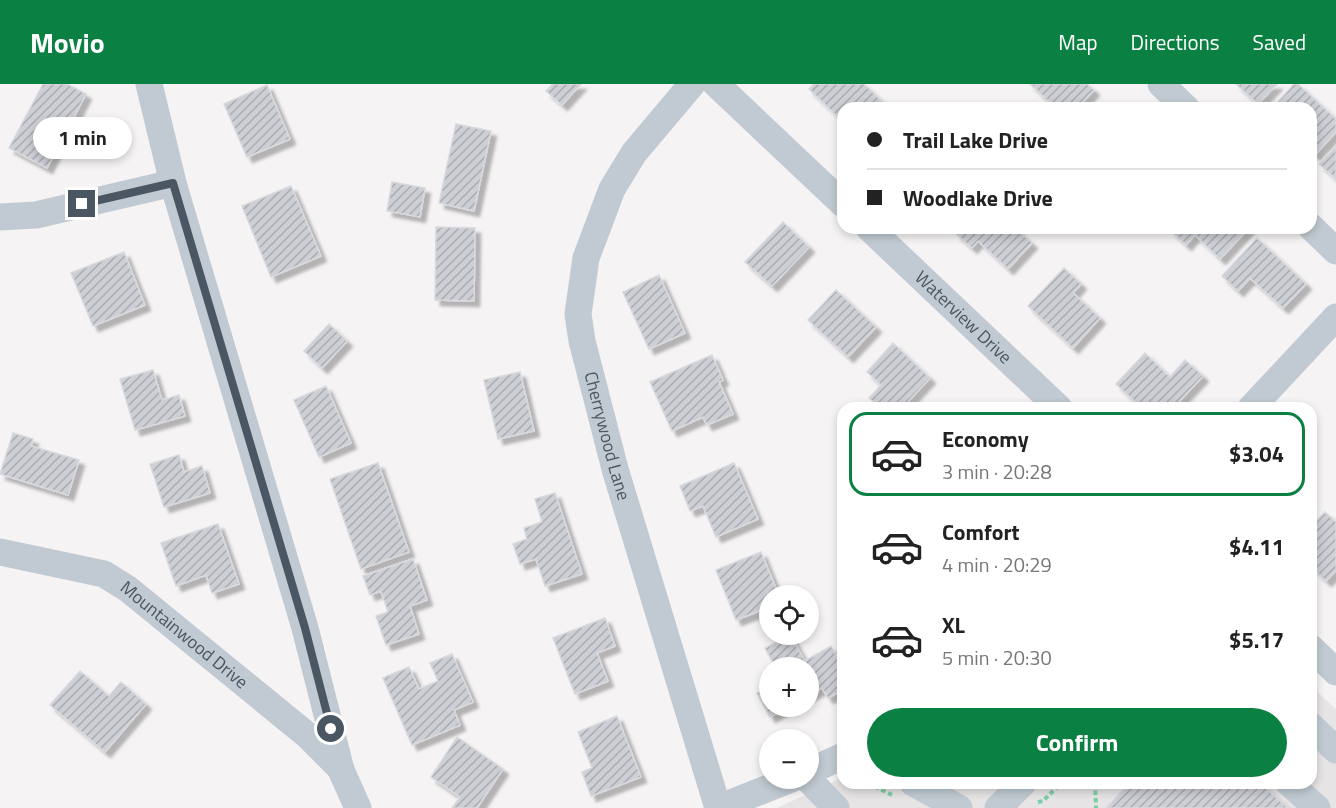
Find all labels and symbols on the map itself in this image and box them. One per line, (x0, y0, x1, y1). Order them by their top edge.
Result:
callout: 1 min (32, 117, 132, 159)
route end (68, 190, 95, 217)
street label: Waterview Drive (909, 264, 1018, 370)
street label: Cherrywood Lane (577, 368, 638, 503)
street label: Mountainwood Drive (115, 574, 254, 695)
route start (317, 715, 344, 742)

